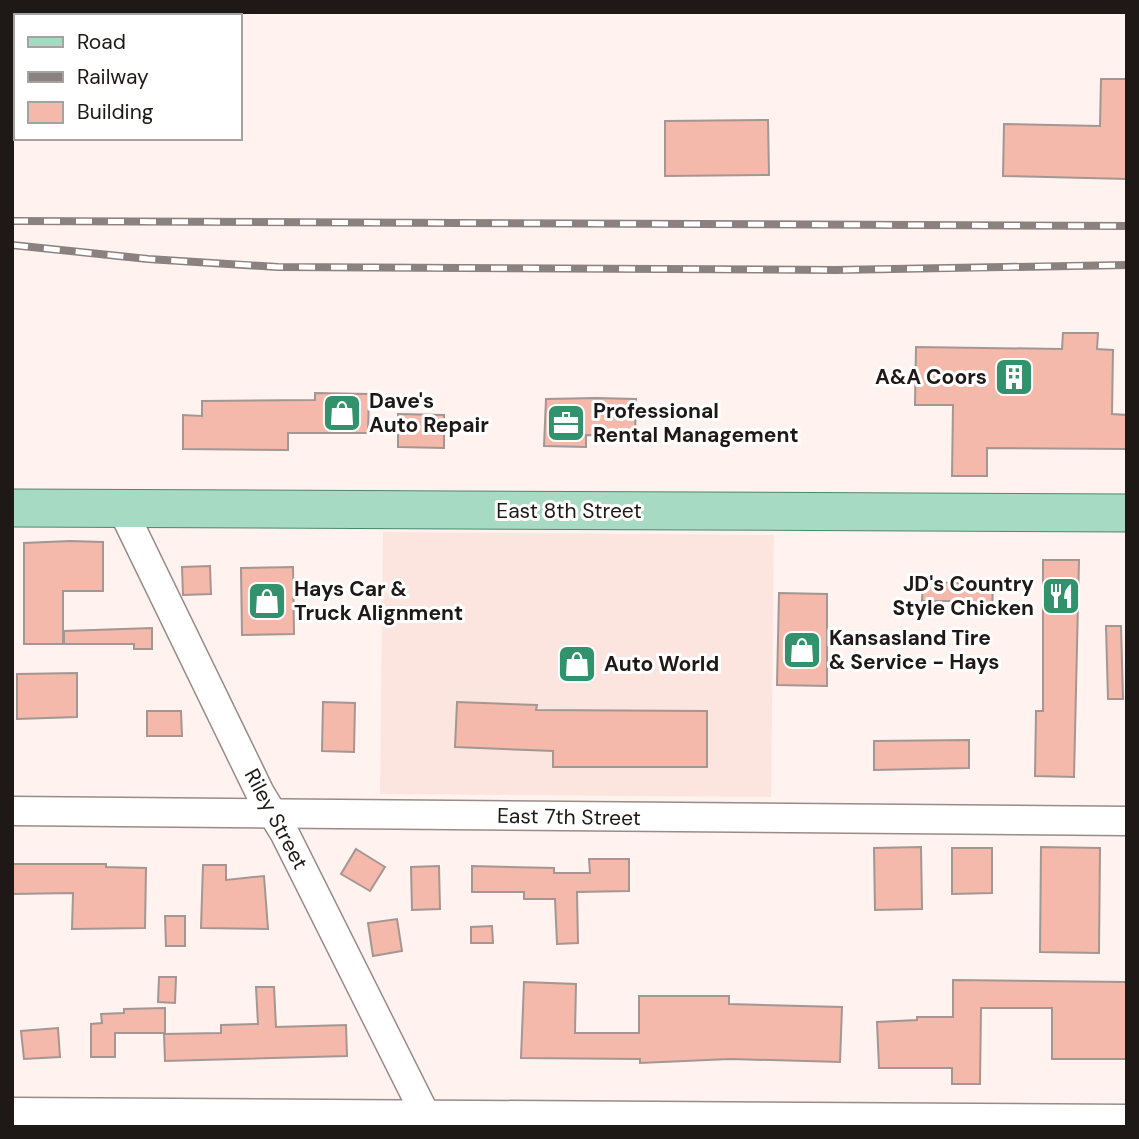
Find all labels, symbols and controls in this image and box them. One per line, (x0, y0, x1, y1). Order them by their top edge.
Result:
legend (14, 14, 242, 140)
text: Road (77, 28, 126, 56)
text: Railway (77, 63, 149, 91)
text: Building (77, 98, 154, 126)
building icon: A&A Coors (993, 356, 1035, 398)
place label: A&A Coors (875, 363, 987, 391)
place label: Dave's Auto Repair (369, 387, 489, 439)
shop icon: Dave's Auto Repair (321, 392, 363, 434)
place label: Professional Rental Management (593, 397, 799, 449)
office icon: Professional Rental Management (545, 402, 587, 444)
street label: East 8th Street (496, 497, 642, 525)
place label: JD's Country Style Chicken (893, 570, 1034, 622)
place label: Hays Car & Truck Alignment (294, 575, 463, 627)
restaurant icon: JD's Country Style Chicken (1040, 575, 1082, 617)
shop icon: Hays Car & Truck Alignment (246, 580, 288, 622)
place label: Kansasland Tire & Service - Hays (829, 624, 1000, 676)
shop icon: Kansasland Tire & Service - Hays (781, 629, 823, 671)
shop icon: Auto World (556, 643, 598, 685)
place label: Auto World (604, 650, 719, 678)
street label: Riley Street (238, 764, 314, 874)
street label: East 7th Street (497, 802, 641, 832)

